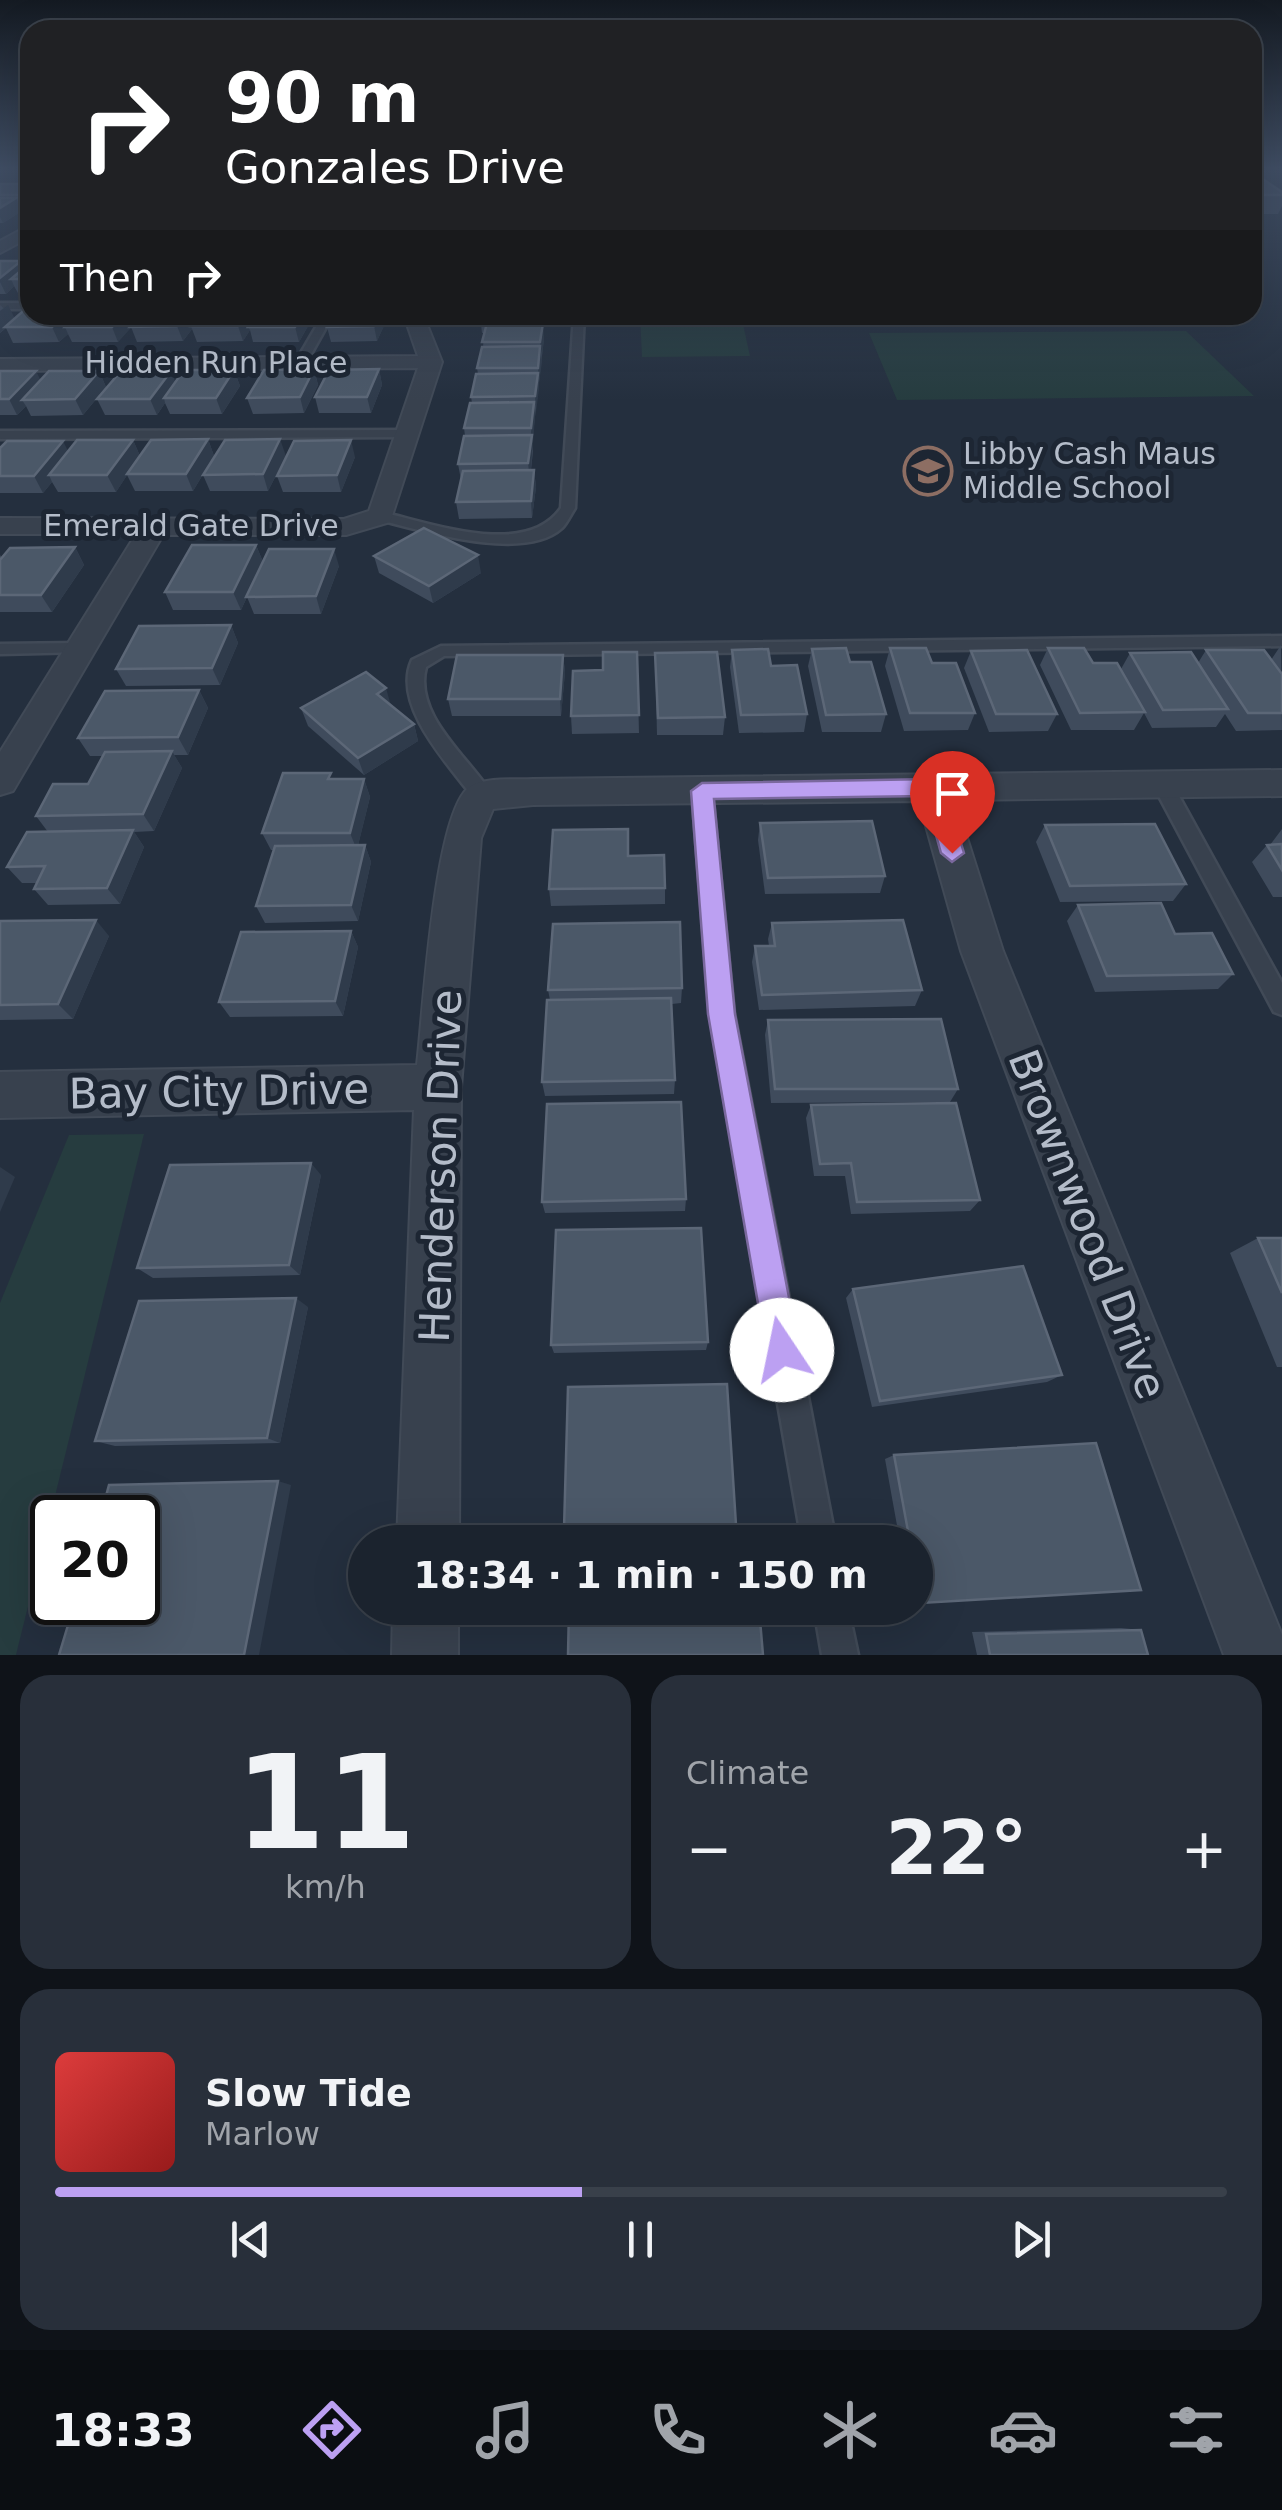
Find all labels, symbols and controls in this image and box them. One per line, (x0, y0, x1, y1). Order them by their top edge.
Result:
text: 90 m (225, 57, 420, 139)
icon: right (60, 60, 190, 190)
text: Gonzales Drive (225, 141, 565, 194)
icon: right (175, 250, 230, 305)
text: Then (60, 256, 155, 300)
street label: Hidden Run Place (85, 345, 347, 380)
place label: Libby Cash Maus Middle School (963, 436, 1216, 505)
school or university icon: Libby Cash Maus Middle School (902, 445, 954, 497)
street label: Emerald Gate Drive (43, 508, 339, 543)
pin (910, 751, 995, 854)
icon: arrive (925, 766, 980, 821)
street label: Henderson Drive (410, 989, 471, 1343)
street label: Brownwood Drive (998, 1043, 1177, 1405)
street label: Bay City Drive (68, 1064, 370, 1119)
position arrow (730, 1298, 834, 1402)
speed limit sign: 20 (30, 1495, 160, 1625)
text: 18:34 · 1 min · 150 m (413, 1553, 868, 1597)
text: 11 (235, 1727, 416, 1879)
text: Climate (686, 1754, 809, 1792)
text: 22° (886, 1804, 1027, 1892)
text: − (686, 1817, 732, 1881)
text: + (1181, 1817, 1227, 1881)
text: km/h (285, 1868, 366, 1906)
text: Slow Tide (205, 2071, 412, 2115)
text: Marlow (205, 2115, 320, 2153)
icon: previous (223, 2212, 278, 2267)
icon: pause (613, 2212, 668, 2267)
icon: next (1004, 2212, 1059, 2267)
icon: directions (297, 2395, 367, 2465)
icon: music (470, 2395, 540, 2465)
icon: phone (643, 2395, 713, 2465)
icon: climate (815, 2395, 885, 2465)
icon: car (988, 2395, 1058, 2465)
icon: filters (1161, 2395, 1231, 2465)
text: 18:33 (51, 2404, 195, 2457)

